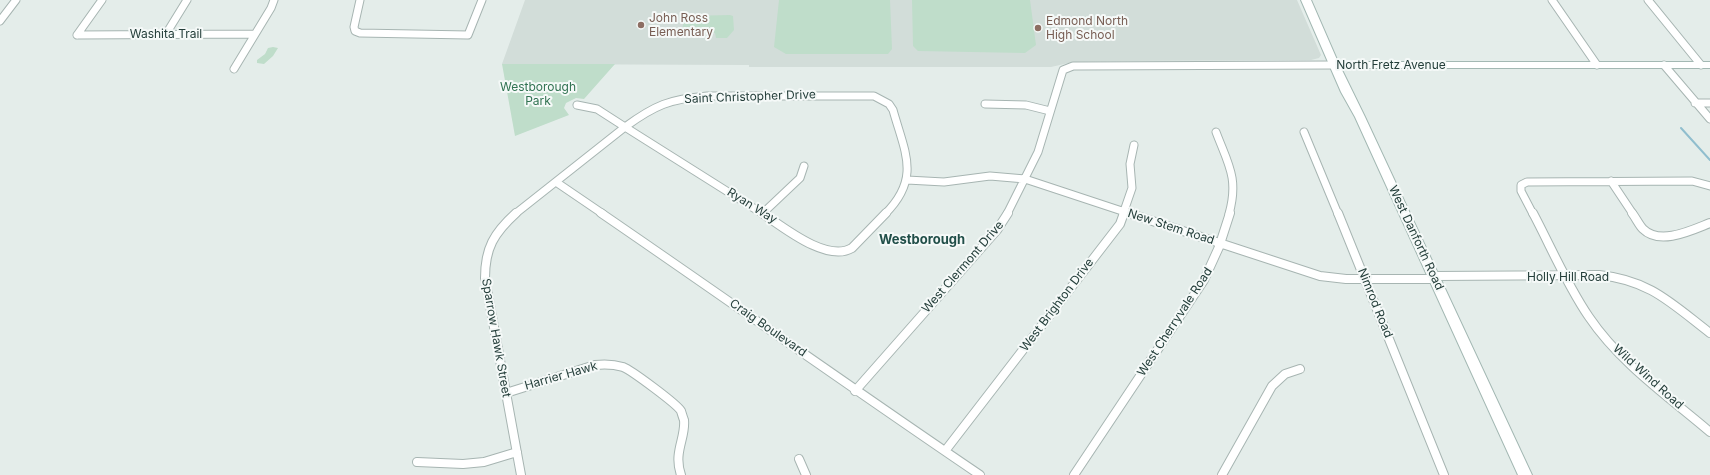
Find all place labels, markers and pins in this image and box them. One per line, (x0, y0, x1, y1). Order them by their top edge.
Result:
place label: John Ross Elementary (649, 11, 713, 39)
place label: Edmond North High School (1046, 14, 1128, 42)
marker: John Ross Elementary (636, 20, 646, 30)
marker: Edmond North High School (1033, 23, 1043, 33)

